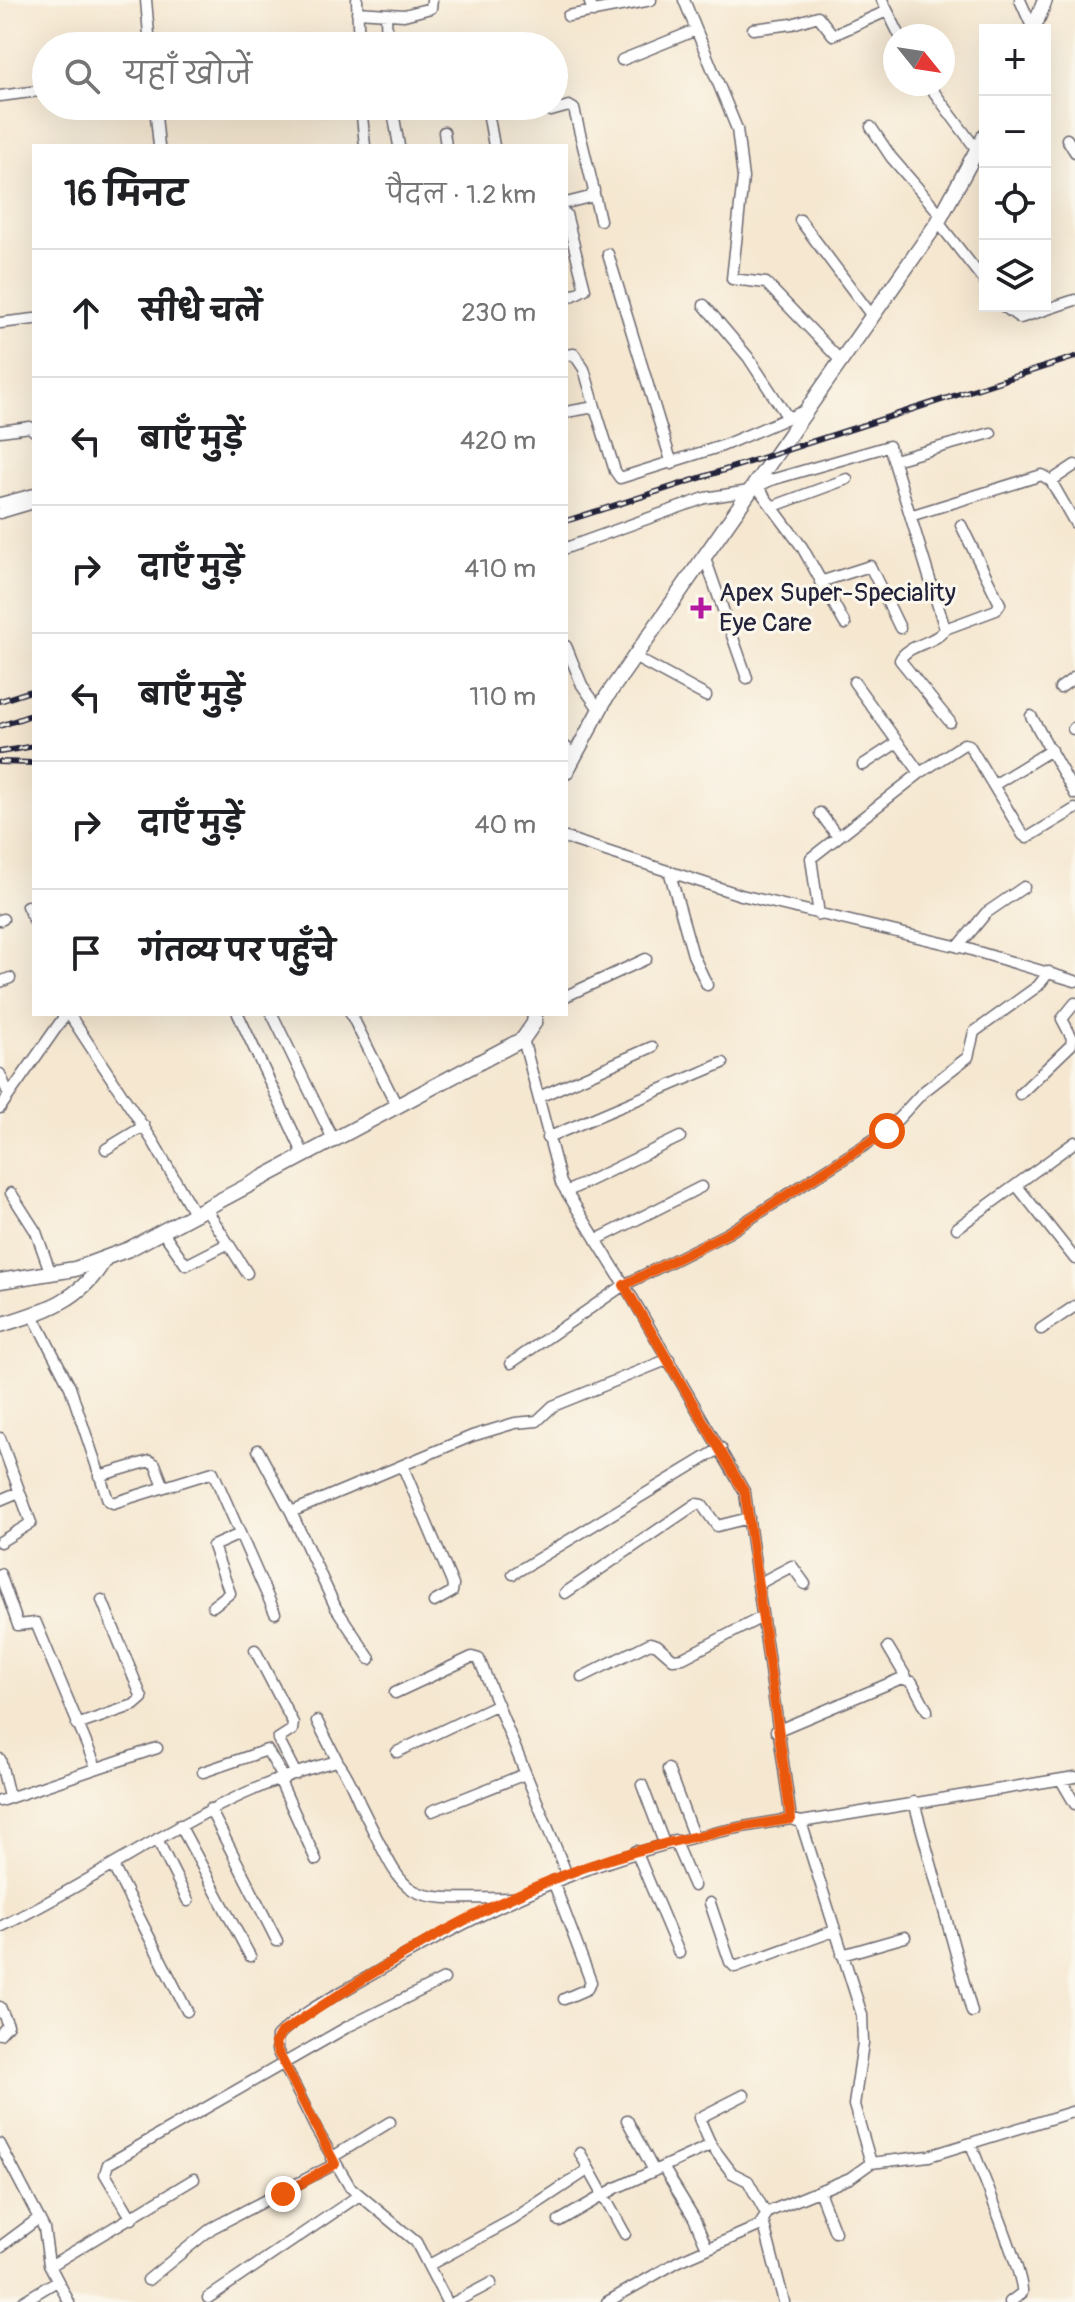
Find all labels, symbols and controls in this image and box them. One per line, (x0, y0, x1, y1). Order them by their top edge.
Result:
north arrow (883, 24, 955, 96)
map controls (979, 24, 1051, 312)
button: + (979, 24, 1051, 96)
search box (32, 32, 568, 120)
icon: search (60, 54, 104, 98)
text: यहाँ खोजें (124, 56, 252, 93)
button: − (979, 96, 1051, 168)
button: locate (979, 168, 1051, 240)
text: 16 मिनट (64, 173, 187, 216)
text: पैदल · 1.2 km (386, 179, 536, 211)
button: layers (979, 240, 1051, 312)
icon: ahead (64, 291, 108, 335)
text: सीधे चलें (140, 293, 262, 330)
text: 230 m (461, 297, 536, 329)
icon: left (64, 419, 108, 463)
text: बाएँ मुड़ें (140, 421, 244, 458)
text: 420 m (460, 425, 536, 457)
icon: right (64, 547, 108, 591)
text: दाएँ मुड़ें (140, 549, 243, 586)
text: 410 m (464, 553, 536, 585)
place label: Apex Super-Speciality Eye Care (719, 577, 956, 639)
marker: Apex Super-Speciality Eye Care (690, 597, 712, 619)
icon: left (64, 675, 108, 719)
text: बाएँ मुड़ें (140, 677, 244, 714)
text: 110 m (469, 681, 536, 713)
icon: right (64, 803, 108, 847)
text: दाएँ मुड़ें (140, 805, 243, 842)
text: 40 m (474, 809, 536, 841)
icon: arrive (64, 931, 108, 975)
text: गंतव्य पर पहुँचे (140, 933, 335, 970)
route start (869, 1113, 905, 1149)
route end (265, 2176, 301, 2212)

